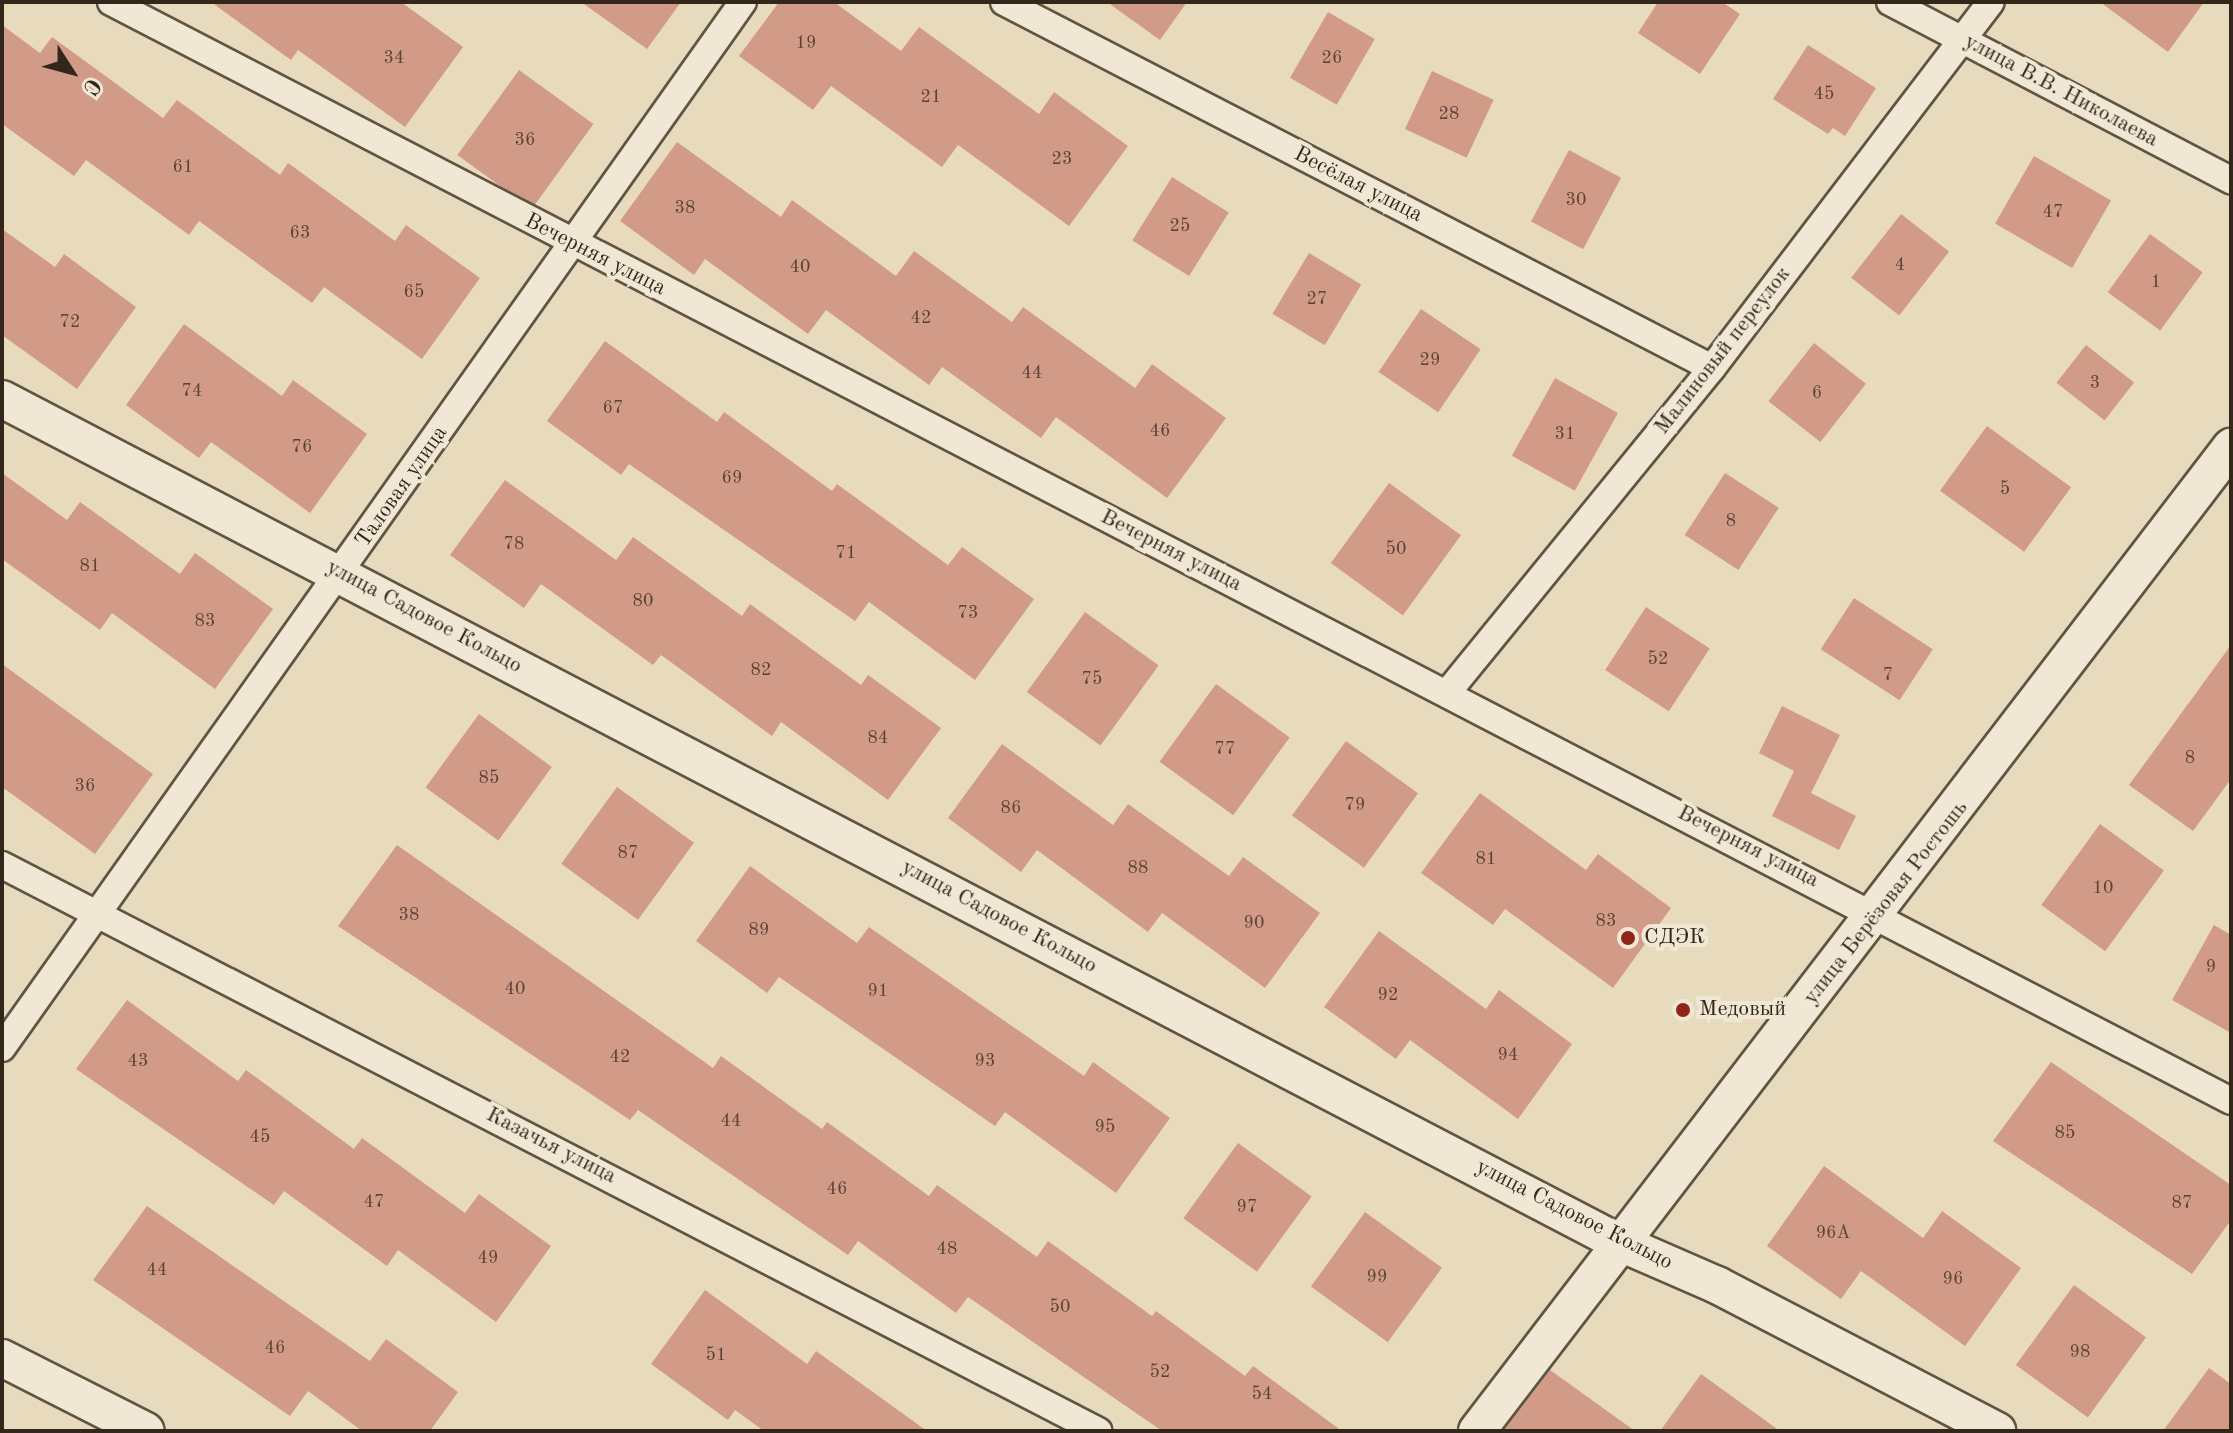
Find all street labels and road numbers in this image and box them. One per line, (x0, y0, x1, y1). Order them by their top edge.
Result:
street label: улица В.В. Николаева (1959, 29, 2163, 153)
street label: Весёлая улица (1289, 141, 1427, 229)
street label: Вечерняя улица (520, 208, 670, 302)
street label: Малиновый переулок (1649, 262, 1797, 440)
street label: Таловая улица (350, 421, 454, 553)
street label: Вечерняя улица (1096, 504, 1246, 598)
street label: улица Садовое Кольцо (322, 554, 526, 680)
street label: улица Берёзовая Ростошь (1798, 796, 1974, 1010)
street label: Вечерняя улица (1673, 800, 1823, 894)
street label: улица Садовое Кольцо (897, 854, 1101, 980)
street label: Казачья улица (482, 1102, 620, 1190)
street label: улица Садовое Кольцо (1471, 1154, 1677, 1276)

